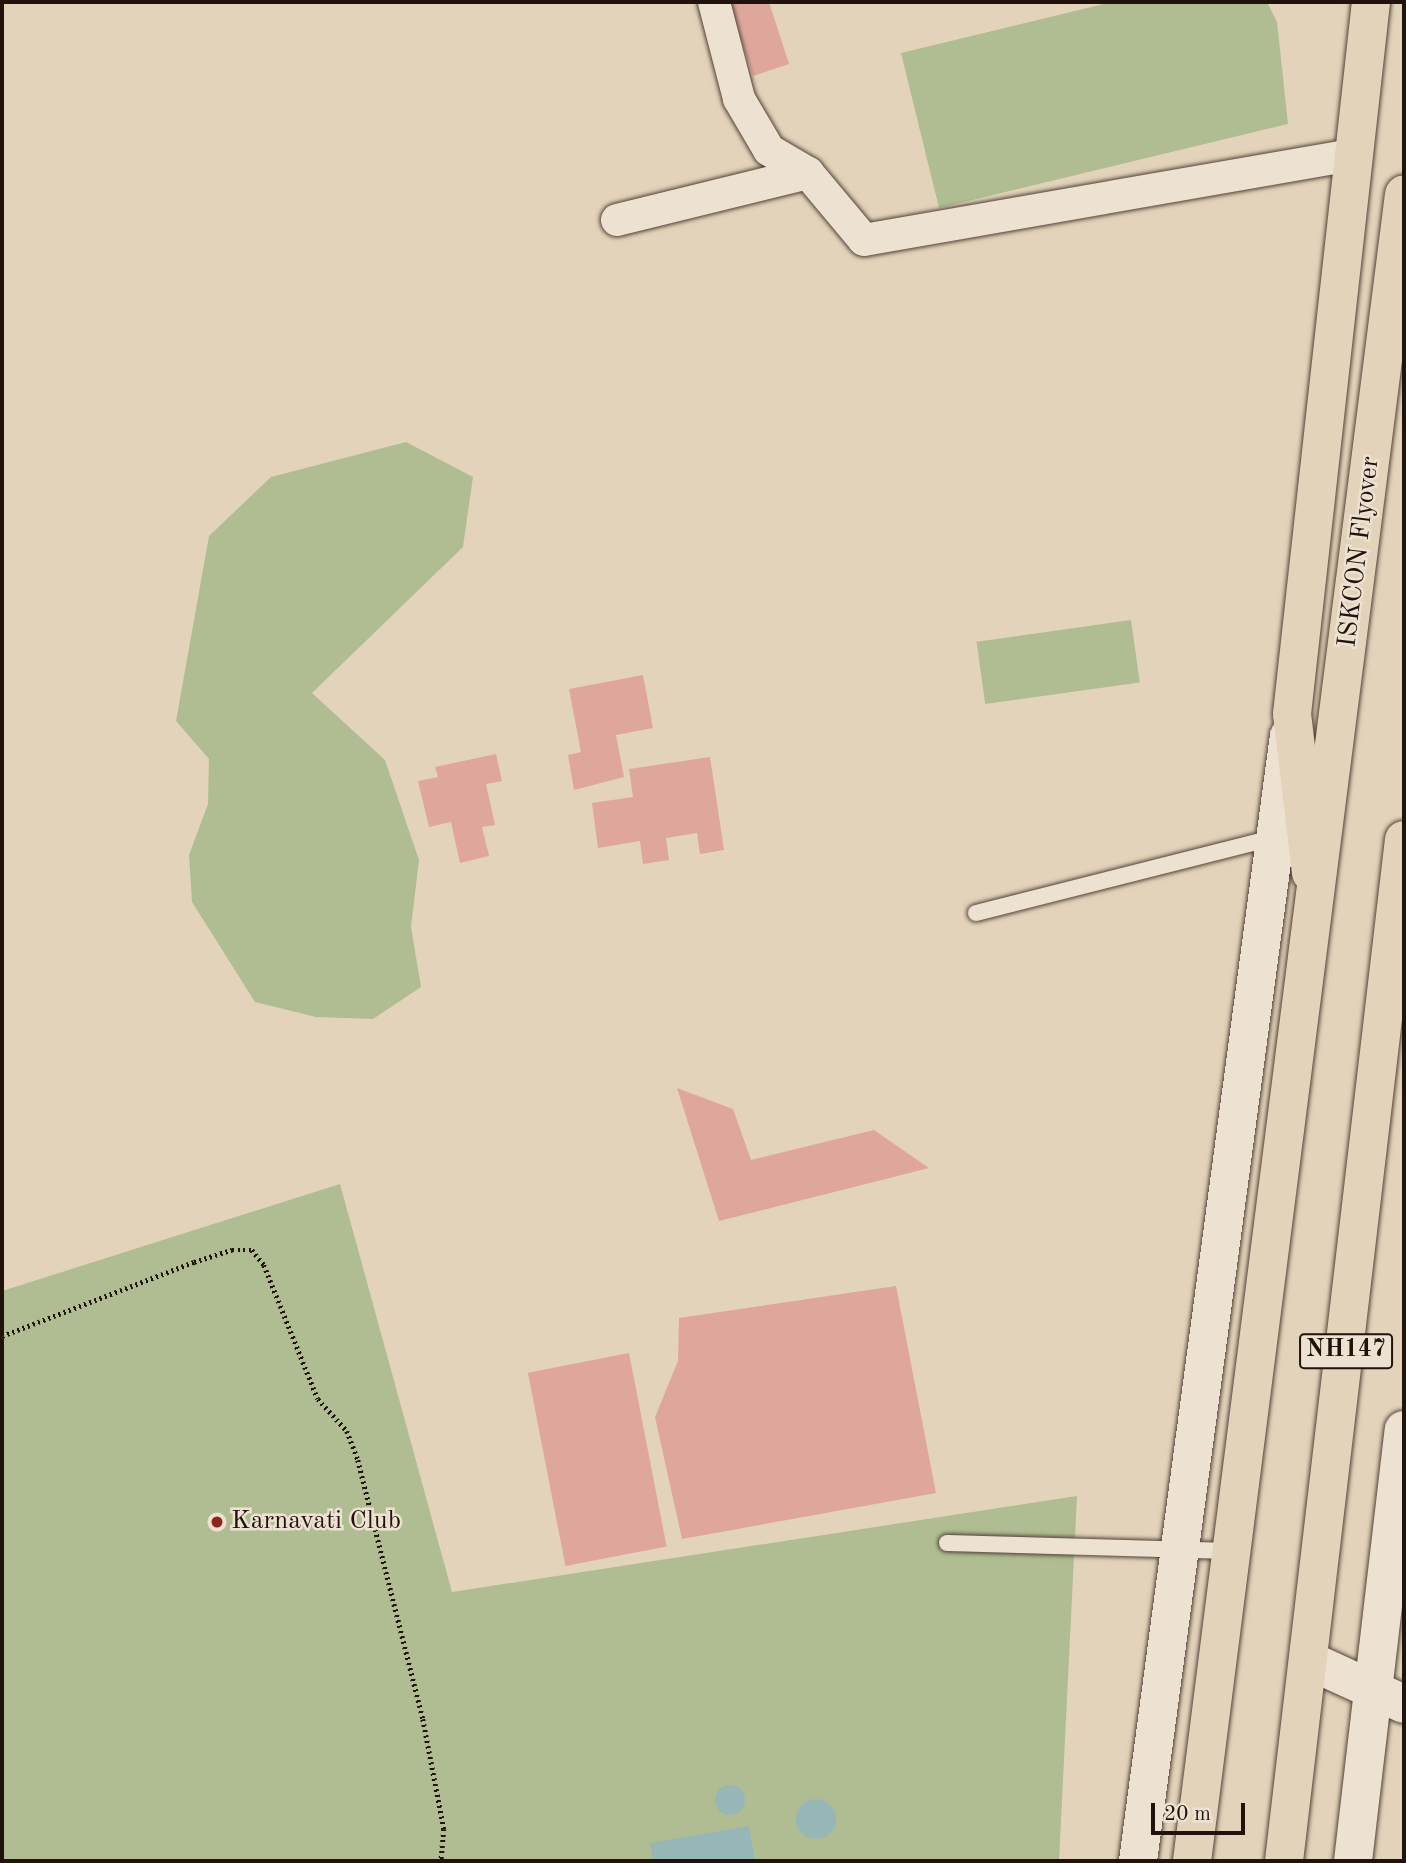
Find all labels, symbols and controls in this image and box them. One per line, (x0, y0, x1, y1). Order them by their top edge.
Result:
street label: ISKCON Flyover (1333, 455, 1387, 649)
road number: NH147 (1299, 1330, 1393, 1372)
place label: Karnavati Club (231, 1506, 401, 1538)
marker: Karnavati Club (209, 1514, 225, 1530)
scale bar (1154, 1790, 1248, 1834)
text: 20 m (1164, 1804, 1211, 1825)

